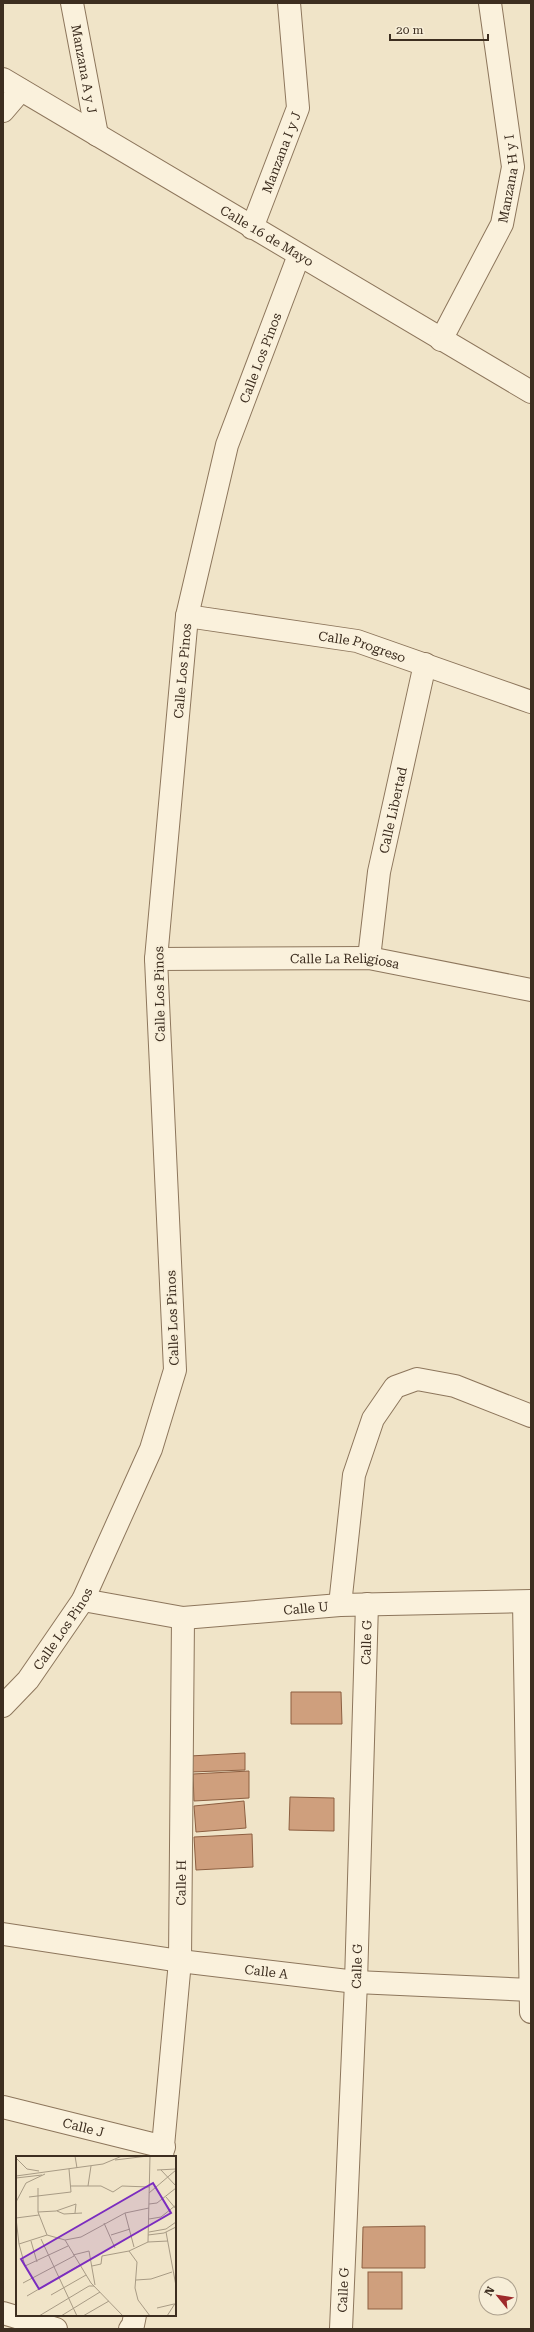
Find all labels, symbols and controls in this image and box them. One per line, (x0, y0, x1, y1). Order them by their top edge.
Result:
scale bar (390, 16, 488, 42)
street label: Manzana A y J (68, 23, 100, 115)
text: 20 m (396, 23, 423, 37)
street label: Manzana I y J (259, 110, 304, 195)
street label: Manzana H y I (495, 133, 521, 224)
street label: Calle 16 de Mayo (217, 203, 316, 269)
street label: Calle Los Pinos (237, 311, 284, 405)
street label: Calle Los Pinos (171, 623, 194, 719)
street label: Calle Progreso (317, 628, 408, 666)
street label: Calle Libertad (376, 765, 410, 855)
street label: Calle Los Pinos (151, 946, 168, 1042)
street label: Calle La Religiosa (290, 951, 401, 972)
street label: Calle Los Pinos (163, 1270, 182, 1366)
street label: Calle Los Pinos (30, 1586, 95, 1673)
street label: Calle U (283, 1599, 329, 1618)
street label: Calle G (358, 1620, 375, 1665)
street label: Calle H (173, 1860, 189, 1906)
street label: Calle G (349, 1944, 365, 1989)
street label: Calle A (244, 1962, 289, 1982)
street label: Calle J (61, 2115, 106, 2140)
inset map (16, 2156, 176, 2316)
street label: Calle G (335, 2267, 352, 2313)
north arrow (478, 2276, 518, 2316)
text: N (482, 2284, 498, 2298)

